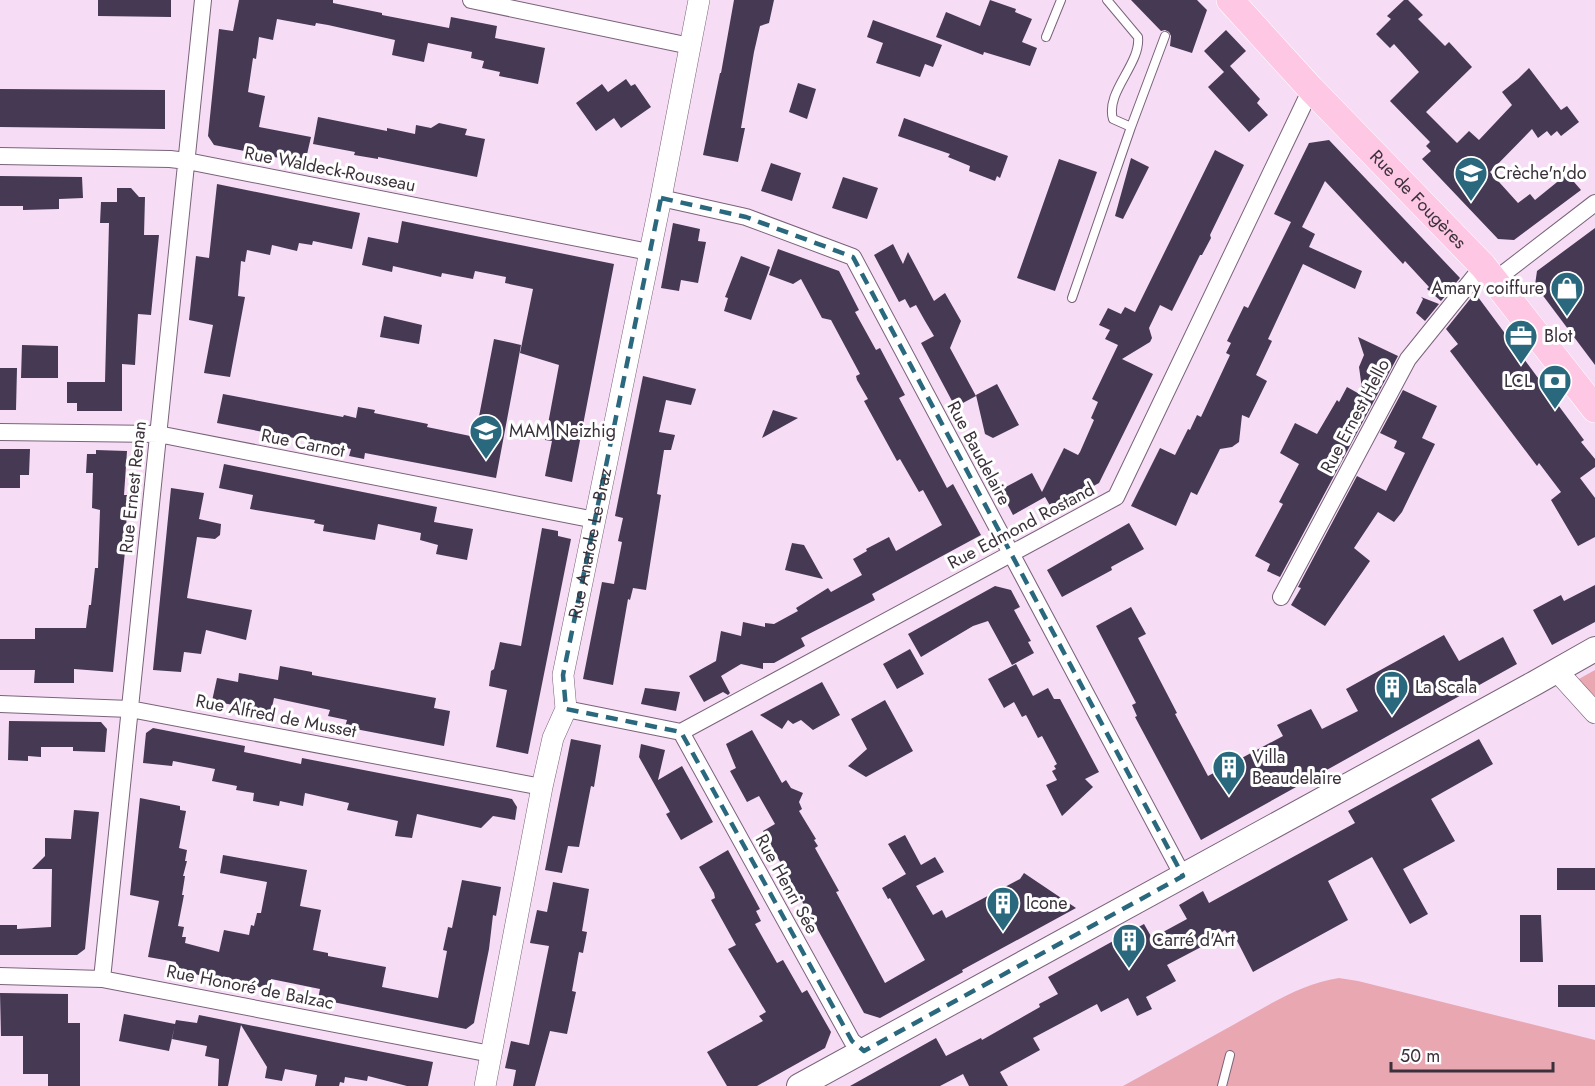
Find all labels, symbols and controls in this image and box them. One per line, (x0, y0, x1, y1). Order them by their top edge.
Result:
street label: Rue Waldeck-Rousseau (242, 140, 418, 198)
street label: Rue de Fougères (1364, 144, 1472, 254)
school or university icon: Crèche'n'do (1453, 155, 1489, 202)
place label: Crèche'n'do (1494, 160, 1587, 186)
shop icon: Amary coiffure (1549, 270, 1585, 317)
place label: Amary coiffure (1431, 275, 1544, 301)
office icon: Blot (1503, 318, 1539, 365)
place label: Blot (1544, 323, 1573, 349)
street label: Rue Ernest Hello (1314, 354, 1396, 478)
bank icon: LCL (1537, 363, 1573, 410)
place label: LCL (1504, 368, 1532, 394)
street label: Rue Baudelaire (941, 396, 1017, 510)
school or university icon: MAM Neizhig (468, 413, 504, 460)
place label: MAM Neizhig (509, 418, 616, 444)
street label: Rue Ernest Renan (113, 420, 153, 554)
street label: Rue Carnot (259, 422, 348, 464)
street label: Rue Anatole Le Braz (562, 465, 618, 621)
street label: Rue Edmond Rostand (943, 476, 1099, 576)
building icon: La Scala (1374, 669, 1410, 716)
place label: La Scala (1415, 674, 1477, 700)
street label: Rue Alfred de Musset (193, 688, 359, 744)
place label: Villa Beaudelaire (1252, 744, 1342, 791)
building icon: Villa Beaudelaire (1211, 749, 1247, 796)
street label: Rue Henri Sée (749, 829, 825, 939)
building icon: Icone (985, 885, 1021, 932)
place label: Icone (1026, 890, 1068, 916)
building icon: Carré d'Art (1111, 922, 1147, 969)
place label: Carré d'Art (1152, 927, 1235, 953)
street label: Rue Honoré de Balzac (164, 958, 336, 1016)
scale bar (1391, 1035, 1553, 1073)
text: 50 m (1400, 1043, 1440, 1069)

